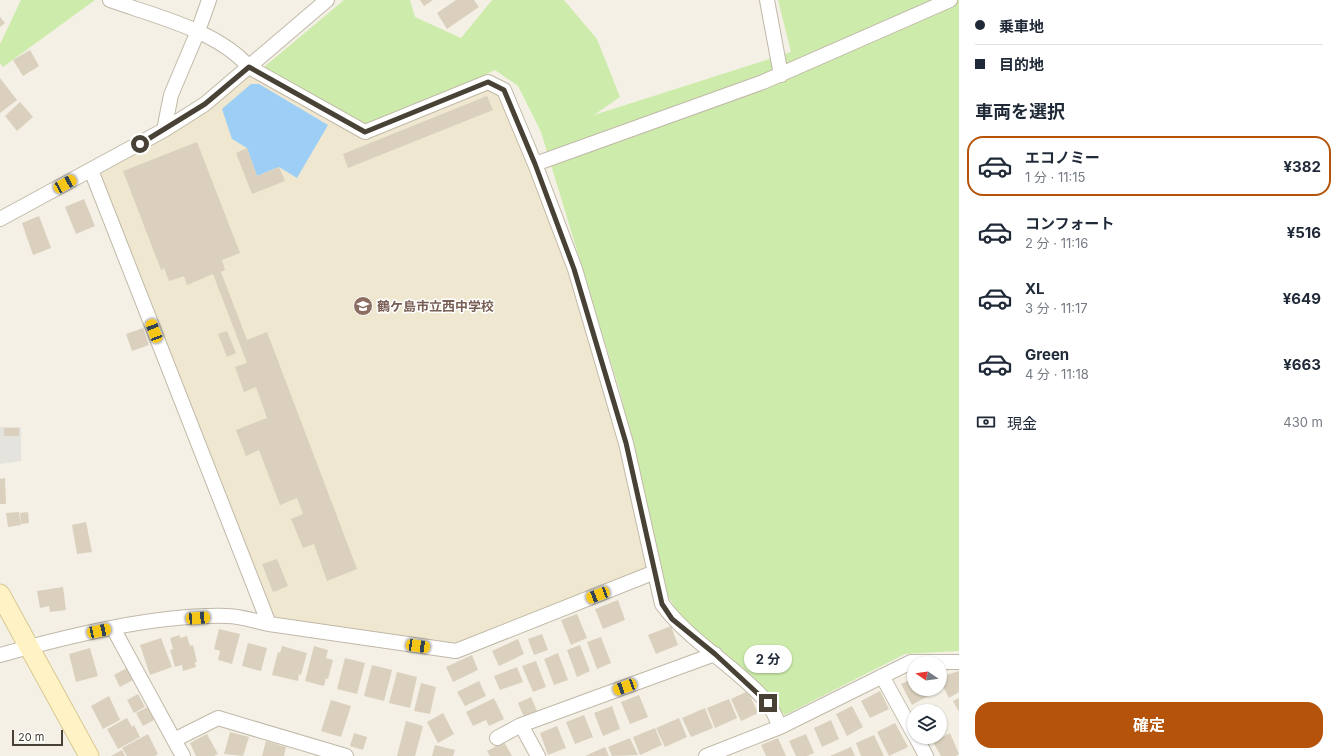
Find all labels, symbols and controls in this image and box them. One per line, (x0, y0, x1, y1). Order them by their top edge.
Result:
text: 乗車地 (999, 17, 1044, 36)
text: 目的地 (999, 55, 1044, 74)
text: 車両を選択 (975, 101, 1065, 122)
route start (131, 135, 149, 153)
icon: car (977, 148, 1013, 184)
text: エコノミー (1025, 148, 1100, 167)
text: ¥382 (1284, 157, 1321, 176)
text: 1 分 · 11:15 (1025, 169, 1086, 185)
car (52, 173, 78, 195)
icon: car (977, 214, 1013, 250)
text: コンフォート (1025, 214, 1115, 233)
text: ¥516 (1287, 223, 1321, 242)
text: 2 分 · 11:16 (1025, 235, 1088, 251)
text: XL (1025, 279, 1045, 298)
icon: car (977, 280, 1013, 316)
text: ¥649 (1283, 289, 1321, 308)
school or university icon: 鶴ケ島市立西中学校 (352, 295, 374, 317)
place label: 鶴ケ島市立西中学校 (377, 298, 494, 314)
text: 3 分 · 11:17 (1025, 300, 1088, 316)
car (144, 318, 164, 344)
text: Green (1025, 345, 1069, 364)
icon: car (977, 346, 1013, 382)
text: ¥663 (1283, 355, 1321, 374)
text: 4 分 · 11:18 (1025, 366, 1089, 382)
icon: cash (975, 411, 997, 433)
text: 現金 (1007, 414, 1037, 433)
text: 430 m (1283, 414, 1323, 430)
car (585, 585, 611, 605)
car (186, 611, 210, 625)
car (86, 623, 112, 639)
car (405, 638, 431, 654)
callout: 2 分 (744, 645, 792, 673)
text: 2 分 (756, 651, 780, 667)
north arrow (907, 656, 947, 696)
map controls (907, 656, 947, 744)
car (612, 677, 638, 697)
route end (759, 694, 777, 712)
button: 確定 (975, 702, 1323, 748)
button: layers (907, 704, 947, 744)
scale bar (12, 728, 63, 747)
text: 20 m (18, 730, 44, 744)

